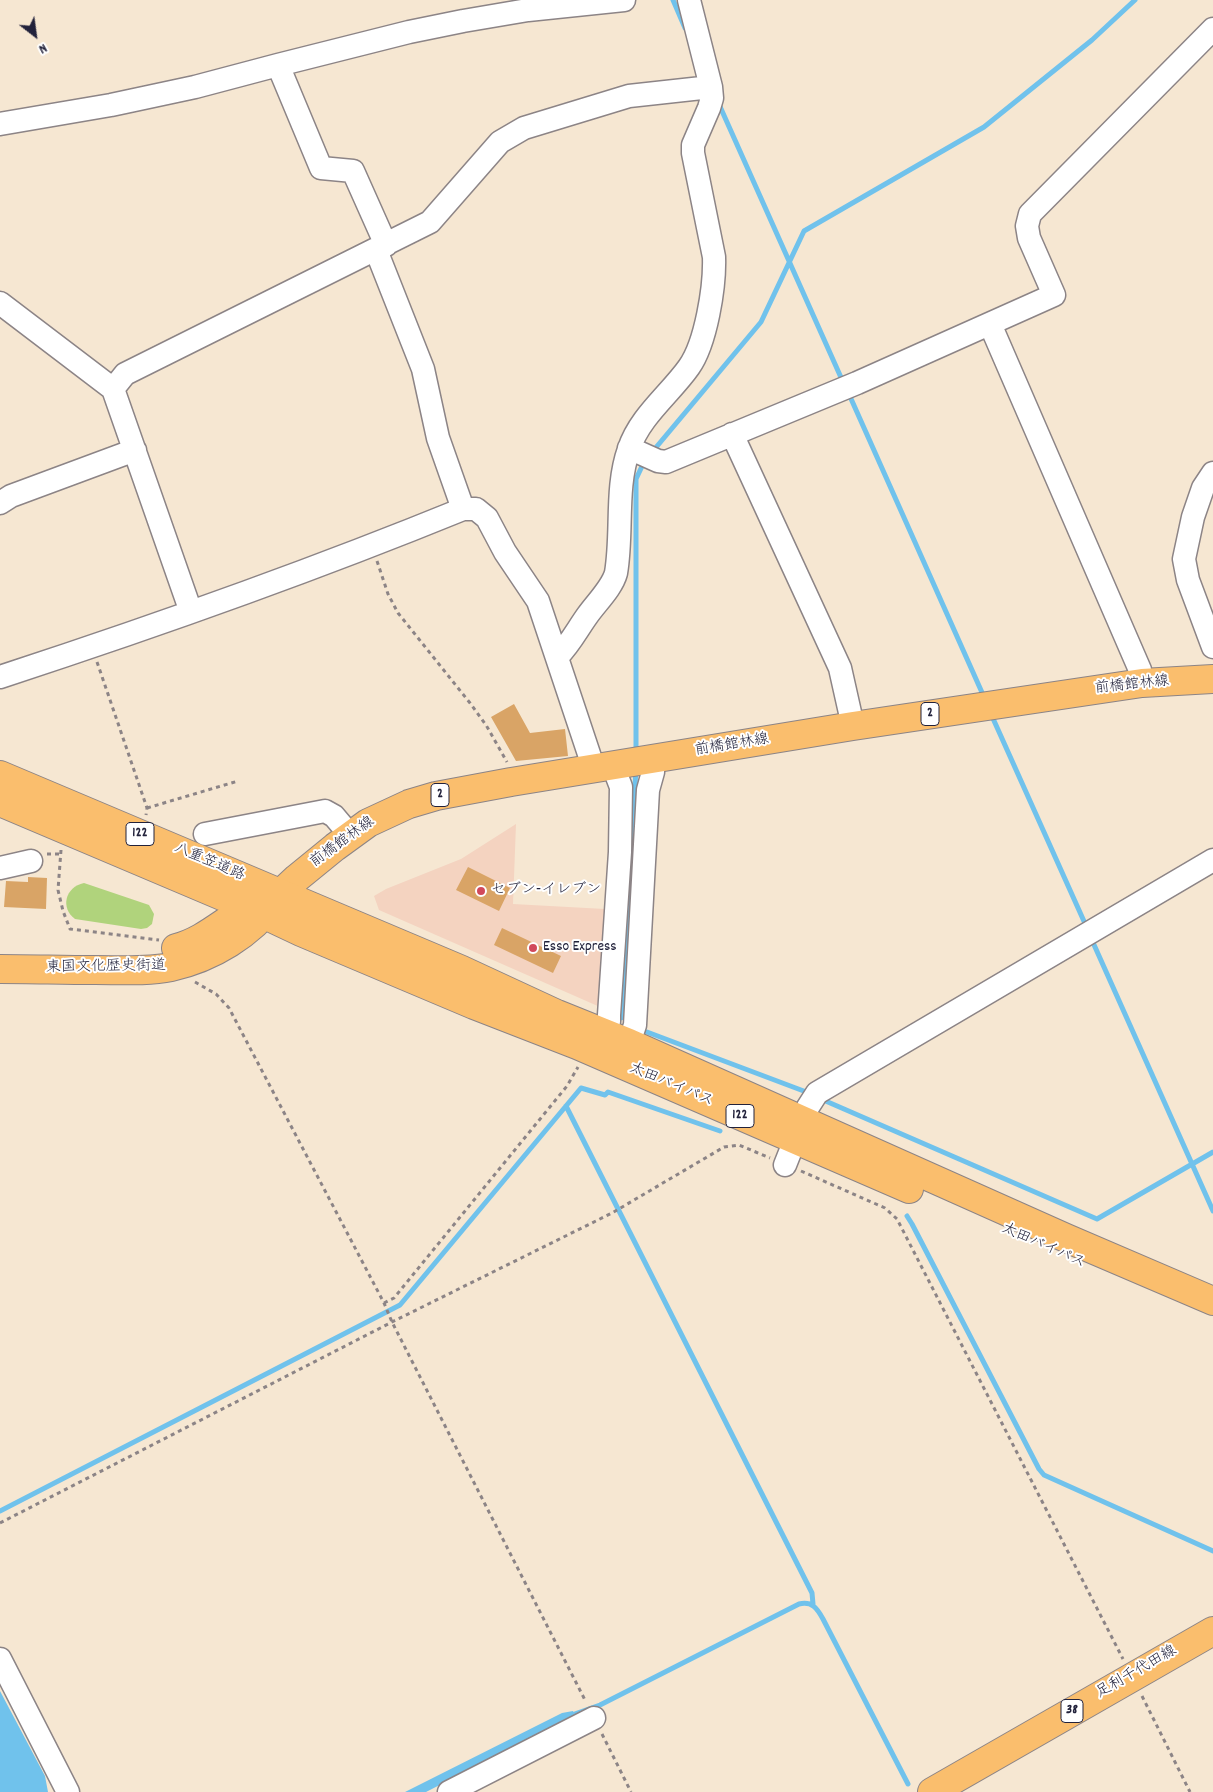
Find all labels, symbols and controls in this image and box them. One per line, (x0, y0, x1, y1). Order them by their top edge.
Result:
north arrow (10, 10, 60, 60)
text: N (35, 38, 51, 58)
street label: 前橋館林線 (1094, 673, 1170, 699)
road number: 2 (921, 702, 939, 726)
street label: 前橋館林線 (694, 731, 770, 761)
road number: 2 (431, 784, 449, 806)
street label: 前橋館林線 (307, 814, 379, 872)
road number: 122 (126, 822, 154, 846)
street label: 八重笠道路 (171, 840, 247, 886)
place label: セブン-イレブン (491, 882, 601, 900)
marker: セブン-イレブン (475, 885, 487, 897)
place label: Esso Express (543, 939, 617, 957)
marker: Esso Express (527, 942, 539, 954)
street label: 東国文化歴史街道 (46, 958, 166, 978)
street label: 太田バイパス (626, 1060, 716, 1112)
road number: 122 (726, 1104, 754, 1128)
street label: 太田バイパス (998, 1220, 1088, 1274)
street label: 足利千代田線 (1094, 1643, 1180, 1703)
road number: 38 (1061, 1700, 1083, 1722)

